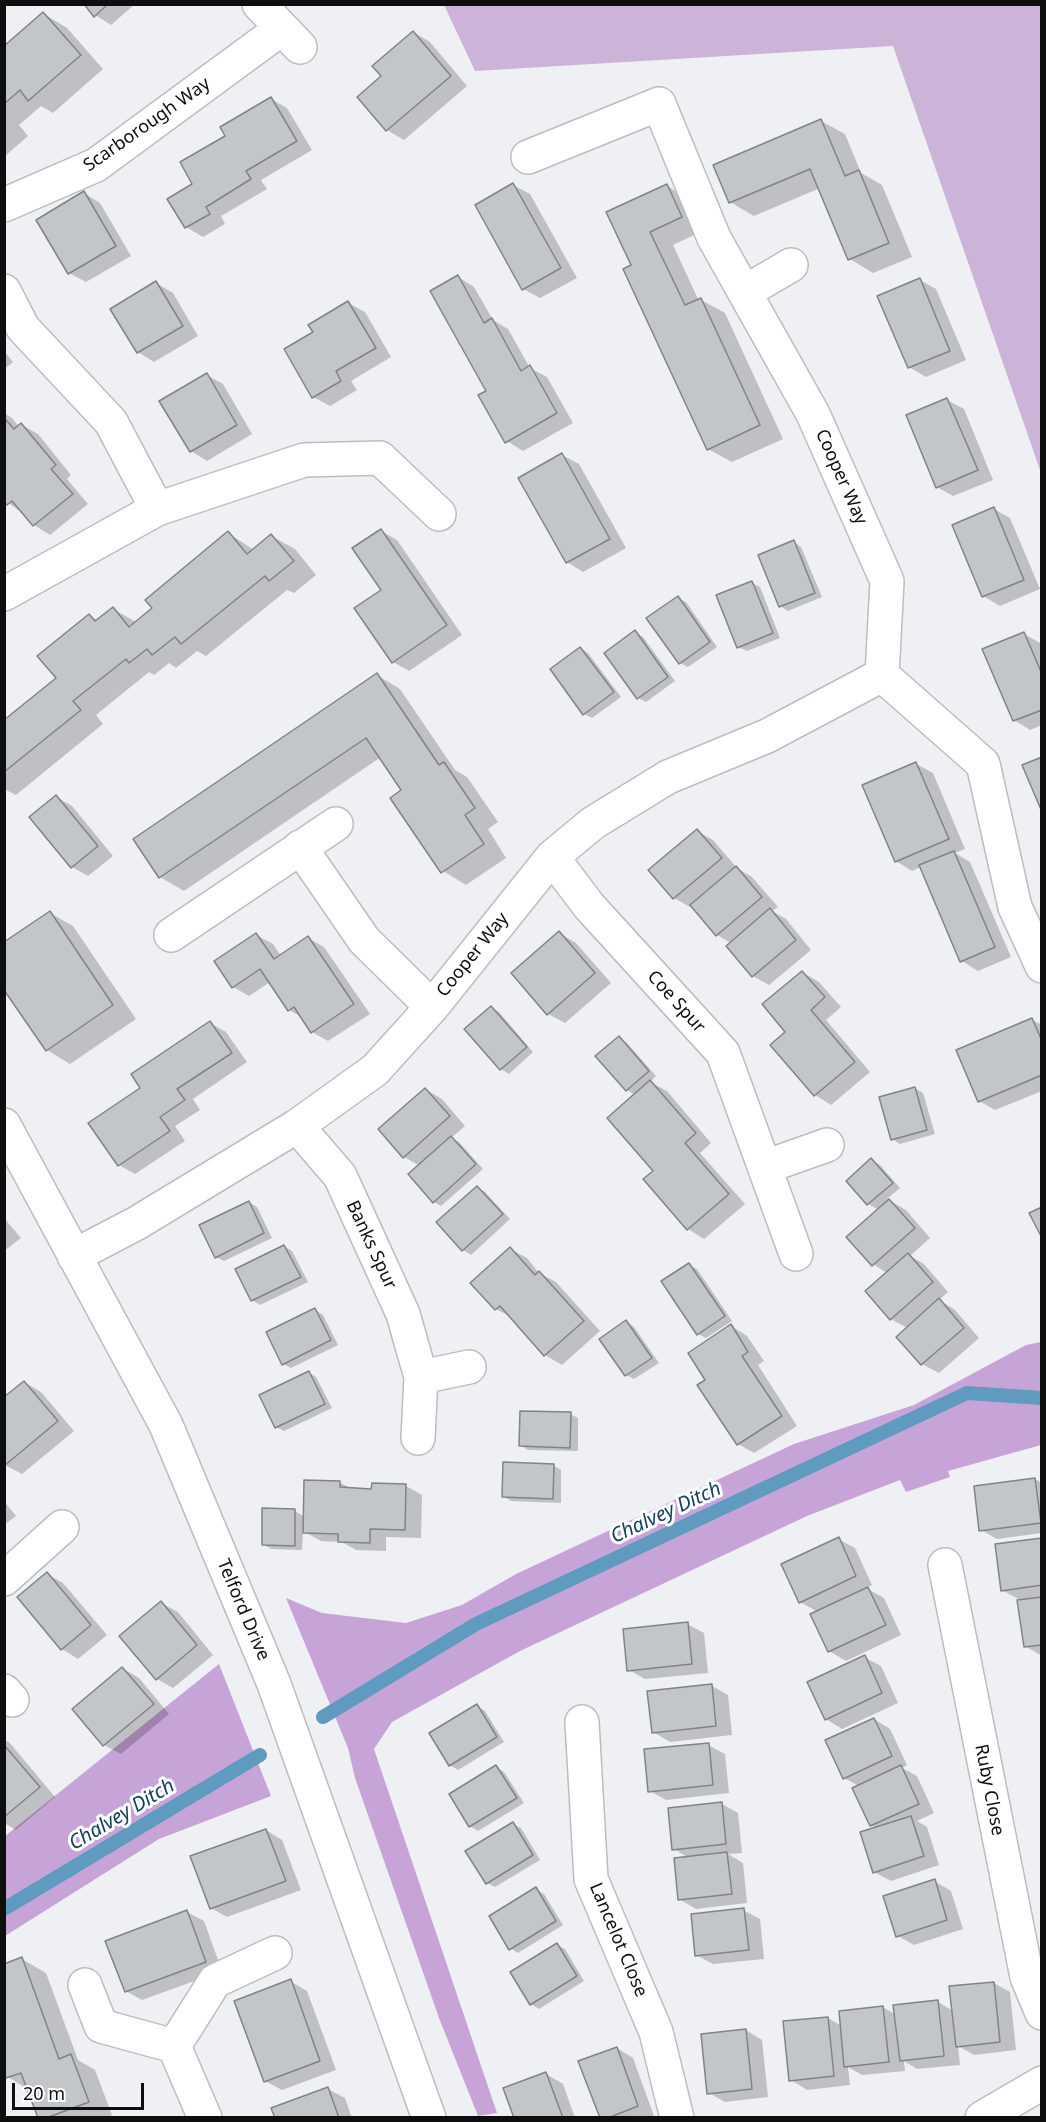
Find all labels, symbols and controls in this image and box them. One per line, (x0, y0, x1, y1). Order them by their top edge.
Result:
street label: Scarborough Way (80, 73, 214, 177)
street label: Cooper Way (810, 426, 872, 528)
street label: Cooper Way (432, 909, 514, 1001)
street label: Coe Spur (642, 966, 710, 1038)
street label: Banks Spur (341, 1197, 401, 1293)
water label: Chalvey Ditch (607, 1477, 725, 1549)
street label: Telford Drive (212, 1556, 274, 1664)
street label: Ruby Close (970, 1743, 1008, 1837)
water label: Chalvey Ditch (65, 1774, 179, 1856)
street label: Lancelot Close (584, 1880, 652, 2000)
scale bar (15, 2071, 147, 2109)
text: 20 m (23, 2081, 65, 2105)

